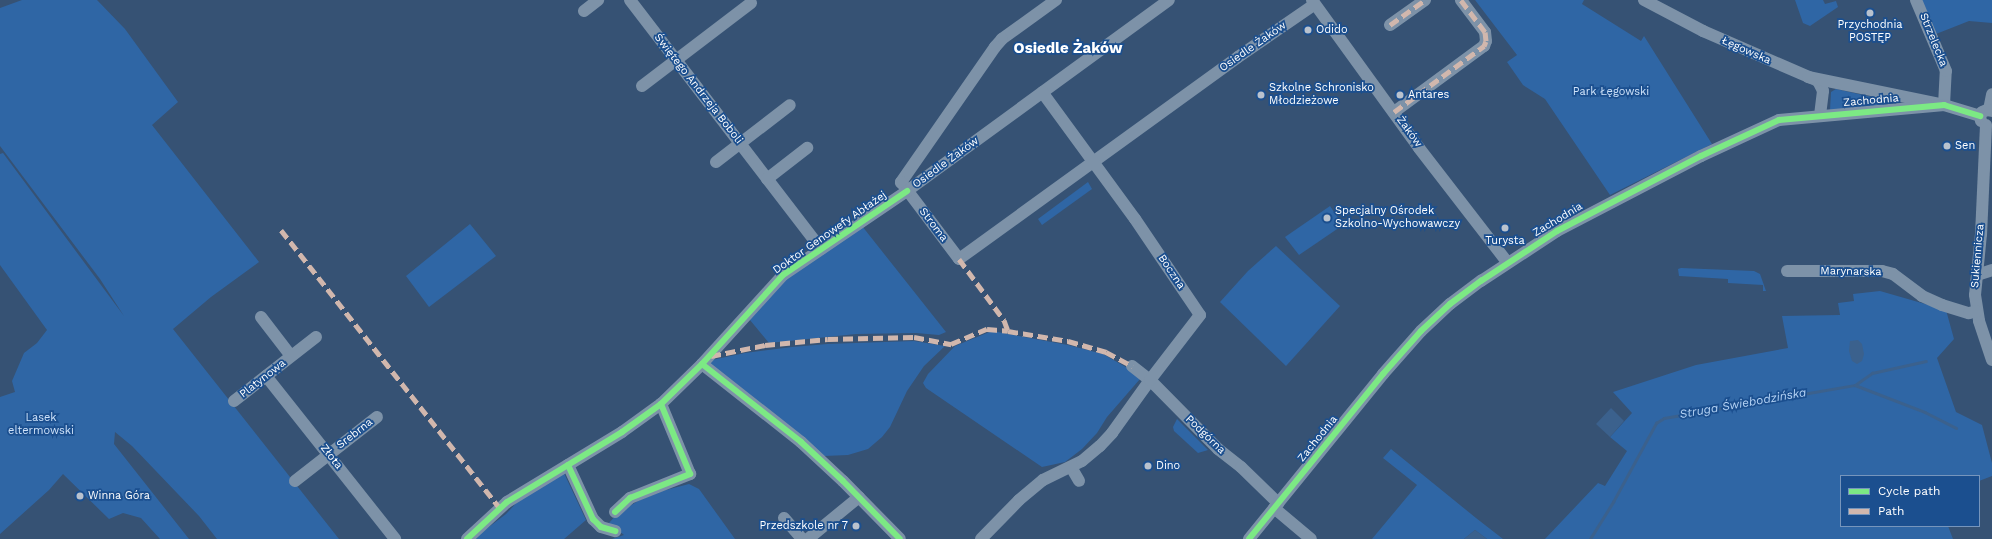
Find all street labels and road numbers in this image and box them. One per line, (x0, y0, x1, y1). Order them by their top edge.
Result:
street label: Strzelecka (1916, 11, 1950, 69)
street label: Osiedle Żaków (1217, 19, 1289, 75)
street label: Świętego Andrzeja Boboli (651, 31, 745, 147)
street label: Łęgowska (1719, 34, 1773, 68)
street label: Zachodnia (1843, 92, 1899, 110)
street label: Żaków (1393, 114, 1425, 150)
street label: Osiedle Żaków (910, 135, 982, 191)
street label: Doktor Genowefy Abłażej (770, 188, 890, 278)
street label: Zachodnia (1531, 200, 1585, 240)
street label: Stroma (916, 205, 950, 245)
street label: Sukiennicza (1969, 223, 1987, 289)
street label: Boczna (1155, 252, 1187, 292)
street label: Marynarska (1820, 265, 1882, 279)
street label: Platynowa (237, 357, 289, 401)
street label: Podgórna (1182, 413, 1228, 457)
street label: Zachodnia (1295, 413, 1341, 465)
street label: Srebrna (334, 416, 376, 452)
street label: Złota (317, 442, 345, 472)

